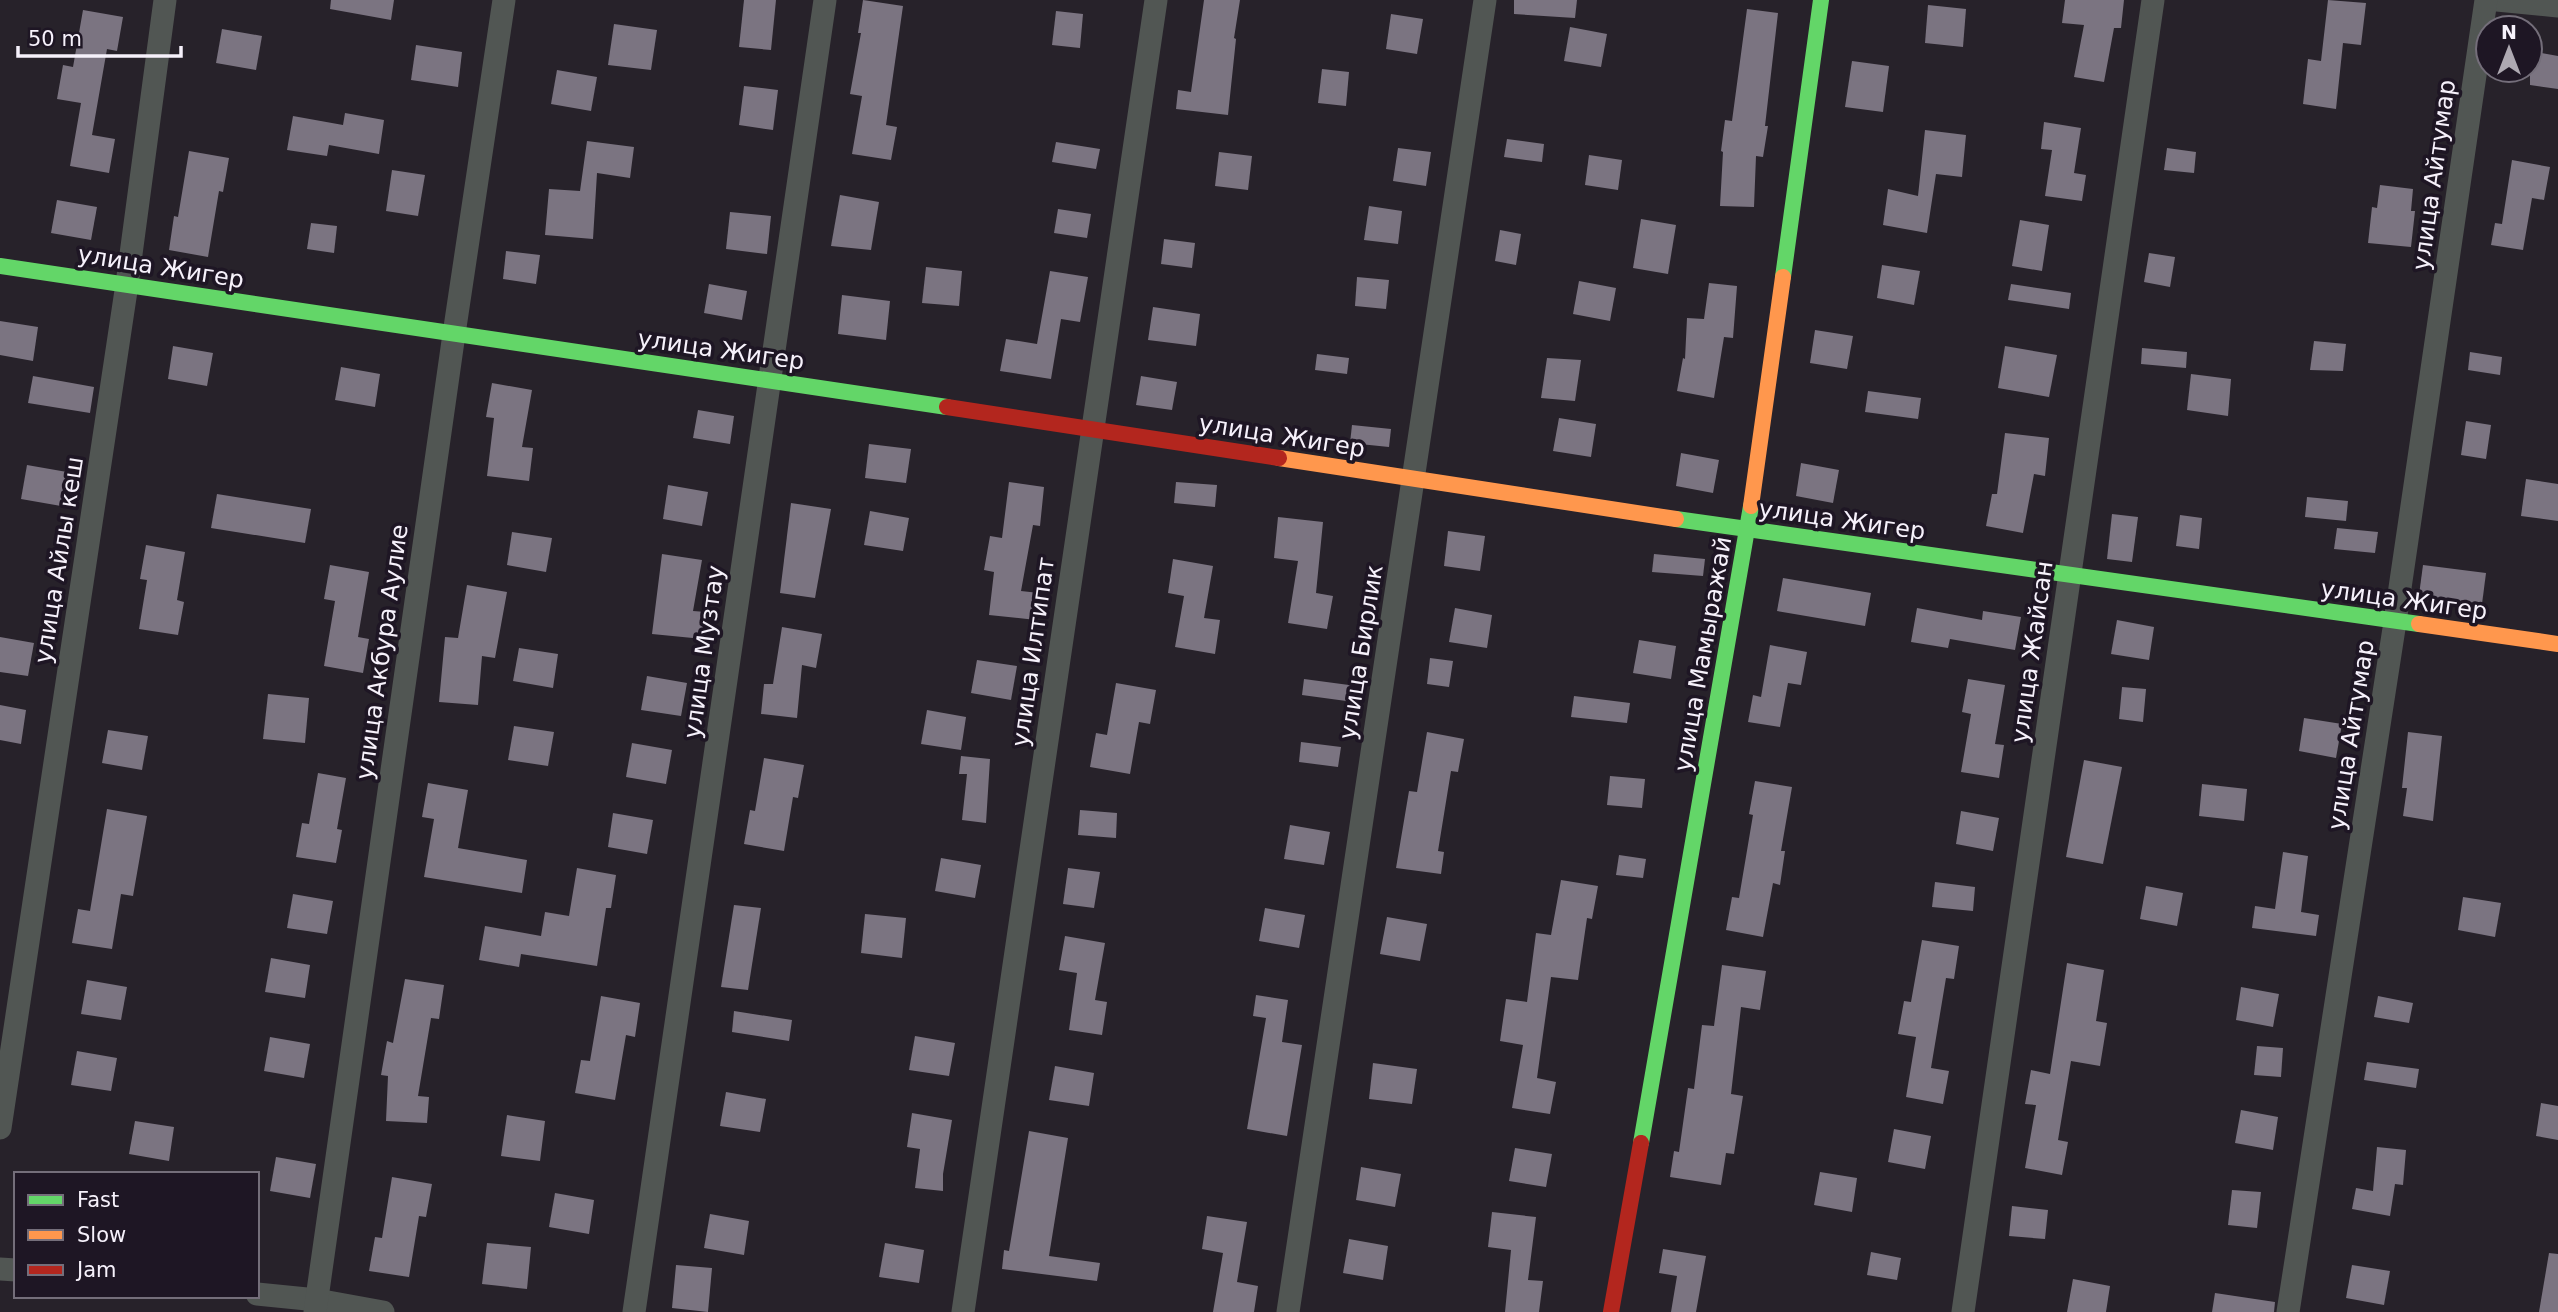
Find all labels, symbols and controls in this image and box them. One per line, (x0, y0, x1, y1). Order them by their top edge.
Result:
scale bar (18, 14, 180, 58)
north arrow (2474, 14, 2544, 84)
text: N (2501, 21, 2517, 43)
text: 50 m (28, 27, 82, 51)
street label: улица Айтумар (2407, 78, 2461, 272)
street label: улица Жигер (76, 240, 246, 294)
street label: улица Жигер (636, 324, 806, 376)
street label: улица Жигер (1197, 409, 1367, 463)
street label: улица Айлы кеш (29, 455, 89, 665)
street label: улица Жигер (1757, 494, 1927, 546)
street label: улица Акбура Аулие (350, 522, 414, 782)
street label: улица Мамыражай (1669, 534, 1737, 774)
street label: улица Илтипат (1006, 555, 1060, 749)
street label: улица Жайсан (2005, 559, 2059, 745)
street label: улица Бирлик (1333, 563, 1389, 741)
street label: улица Музтау (678, 564, 730, 740)
street label: улица Жигер (2319, 574, 2489, 626)
street label: улица Айтумар (2322, 638, 2380, 832)
legend (14, 1172, 259, 1298)
text: Fast (77, 1188, 119, 1212)
text: Slow (77, 1223, 126, 1247)
text: Jam (75, 1258, 117, 1282)

